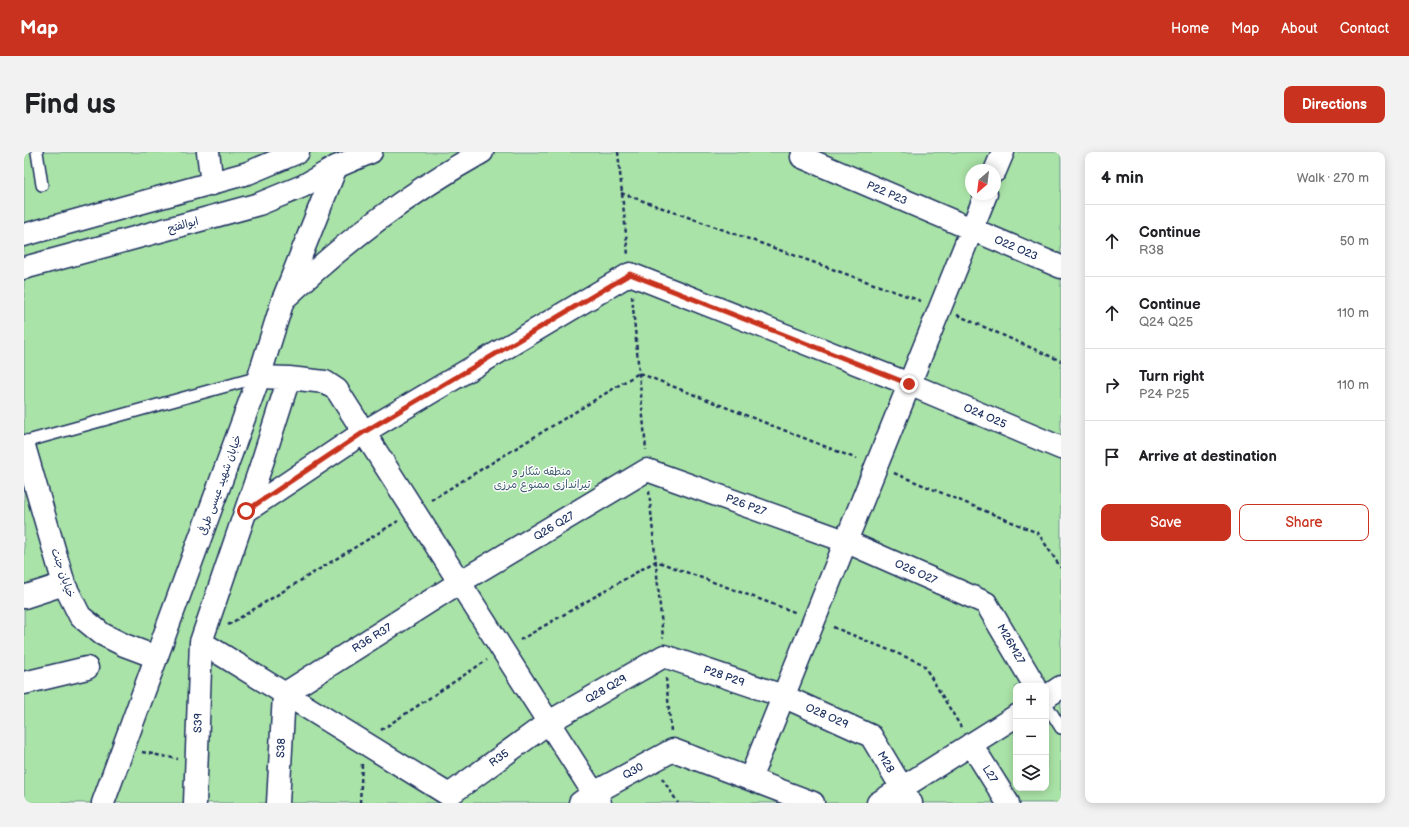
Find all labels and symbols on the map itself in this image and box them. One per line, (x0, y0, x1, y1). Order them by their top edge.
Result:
north arrow (965, 164, 1001, 200)
street label: P22 P23 (865, 179, 909, 207)
street label: ابوالفتح (166, 215, 200, 236)
street label: O22 O23 (992, 233, 1040, 263)
route end (900, 375, 918, 393)
street label: O24 O25 (961, 401, 1009, 431)
street label: خیابان شهید عیسی طرفی (194, 432, 245, 537)
park label: منطقه شکار و تیراندازی ممنوع مرزی (494, 465, 591, 493)
street label: P26 P27 (724, 492, 768, 518)
route start (237, 502, 255, 520)
street label: Q26 Q27 (531, 508, 577, 543)
street label: خیابان جنت (48, 547, 78, 600)
street label: O26 O27 (893, 557, 940, 587)
street label: R36 R37 (350, 620, 395, 655)
street label: M26M27 (994, 622, 1028, 667)
street label: P28 P29 (702, 663, 746, 689)
street label: Q28 Q29 (583, 672, 629, 706)
street label: O28 O29 (804, 701, 850, 731)
street label: S39 (191, 713, 205, 733)
street label: S38 (274, 738, 288, 758)
street label: R35 (487, 747, 511, 769)
street label: M28 (875, 749, 897, 775)
street label: Q30 (620, 760, 646, 782)
street label: L27 (980, 763, 1001, 786)

